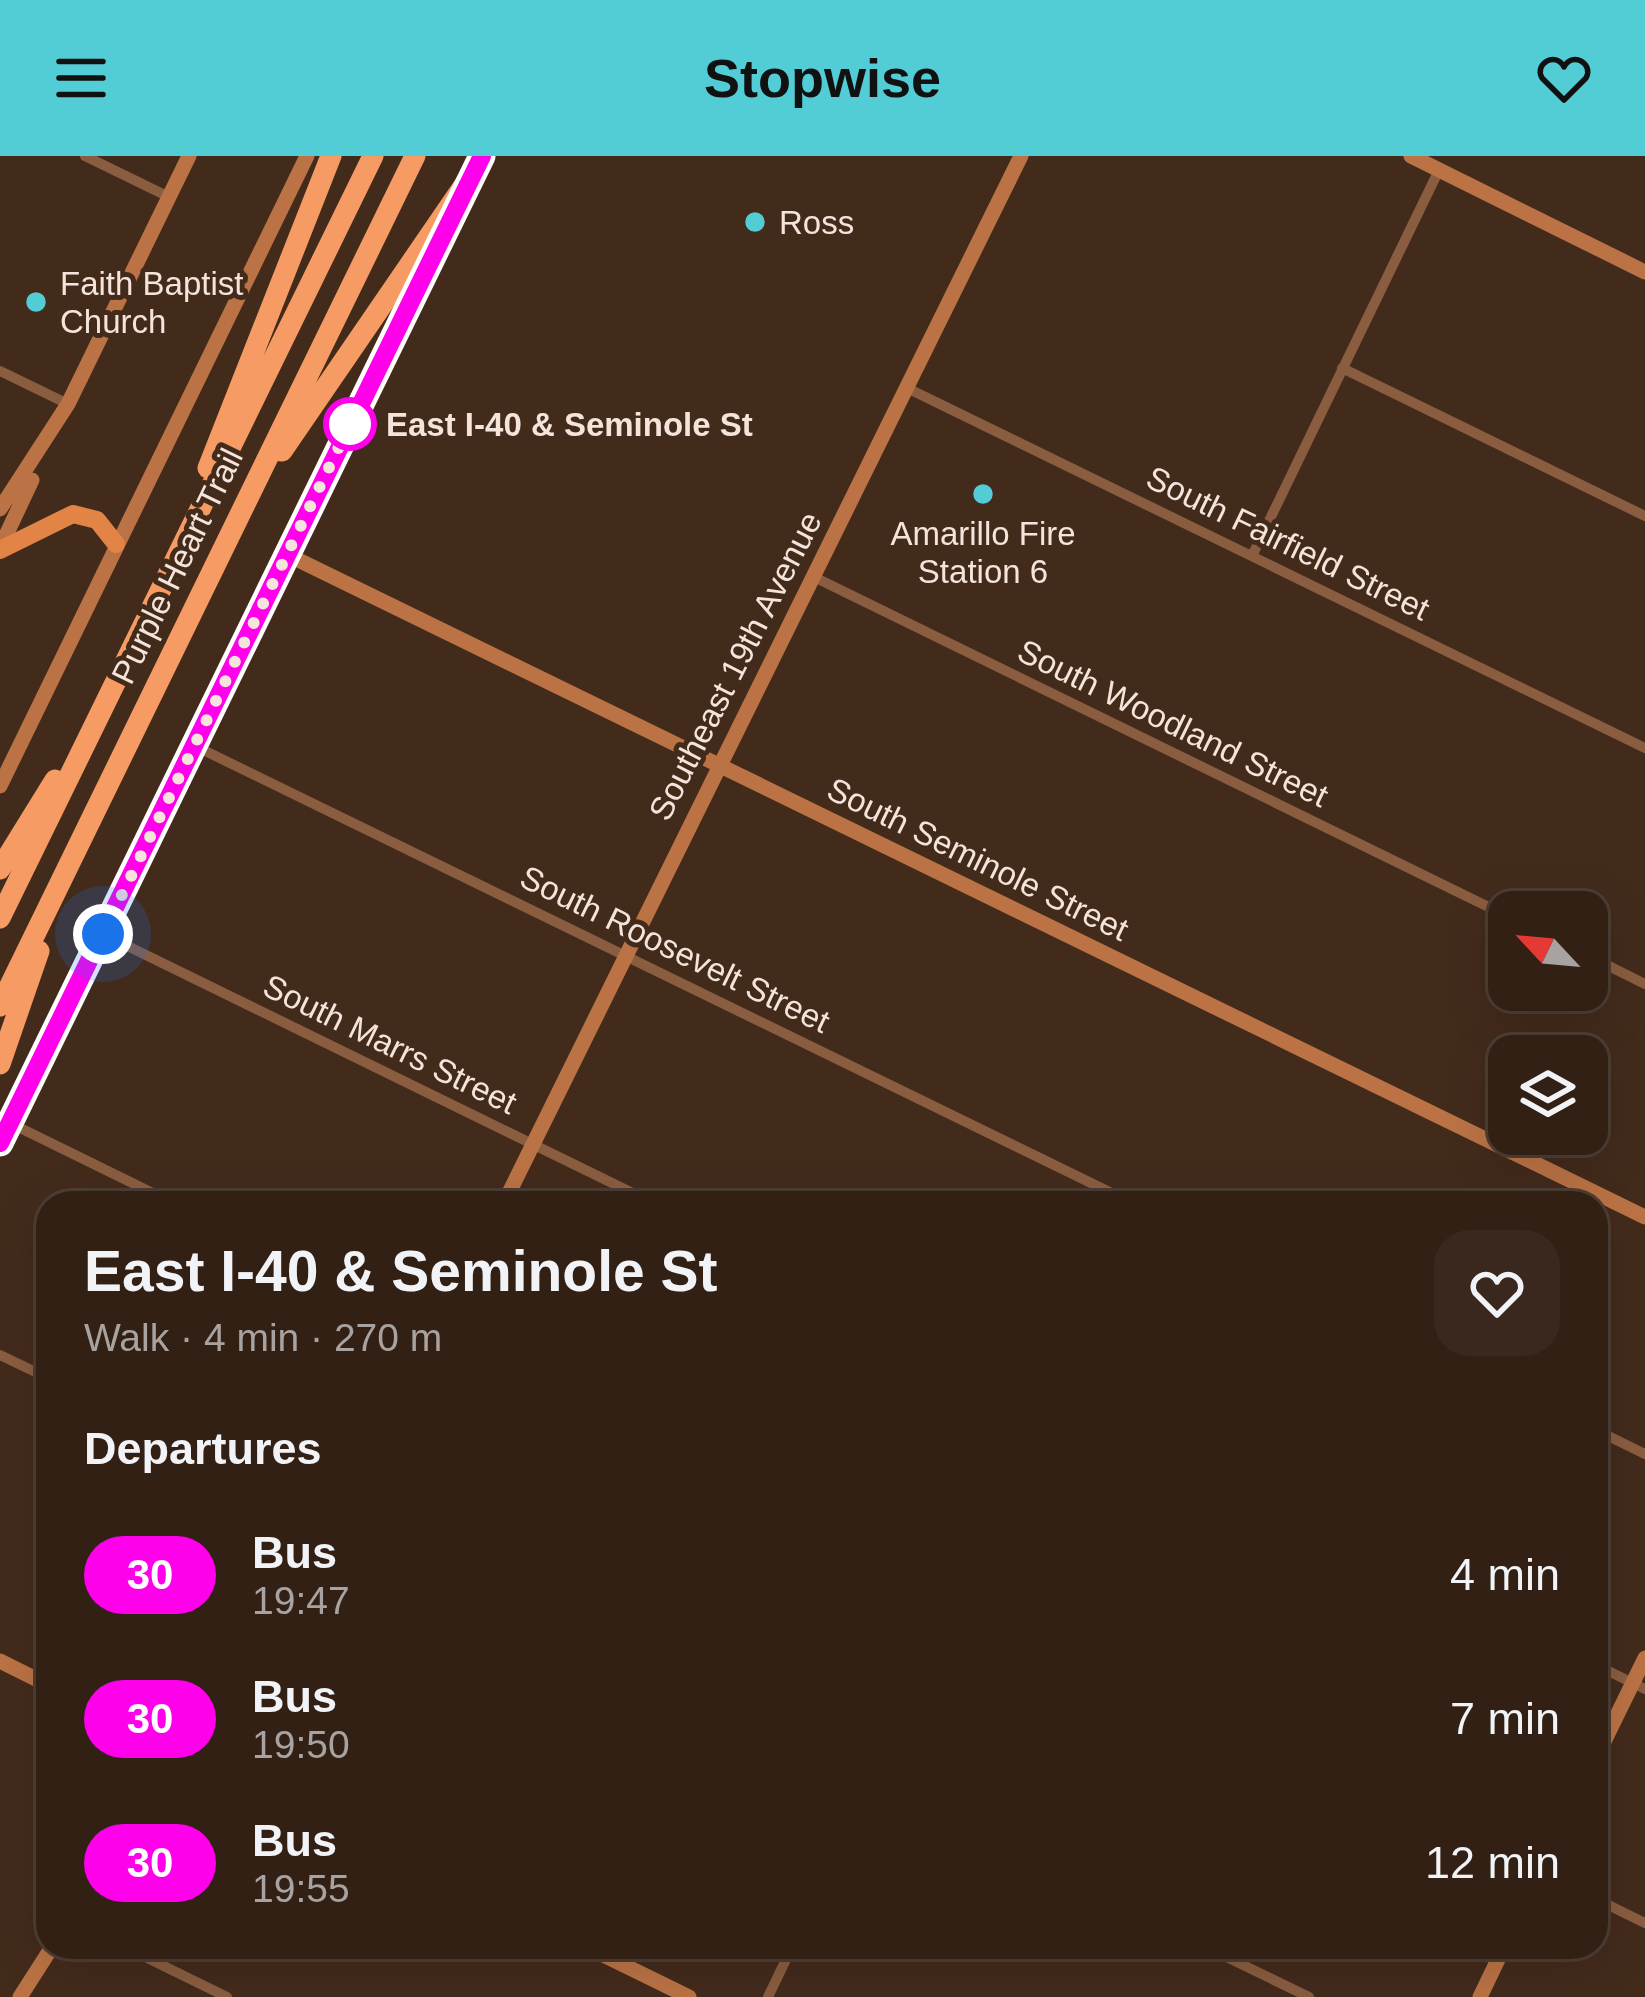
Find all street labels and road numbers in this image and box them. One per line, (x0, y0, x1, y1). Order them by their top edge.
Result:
street label: Purple Heart Trail (104, 443, 250, 689)
street label: South Fairfield Street (1141, 458, 1435, 628)
street label: Southeast 19th Avenue (641, 506, 829, 826)
street label: South Woodland Street (1012, 632, 1334, 814)
street label: South Seminole Street (821, 770, 1135, 948)
street label: South Roosevelt Street (514, 858, 836, 1040)
street label: South Marrs Street (257, 967, 523, 1121)

